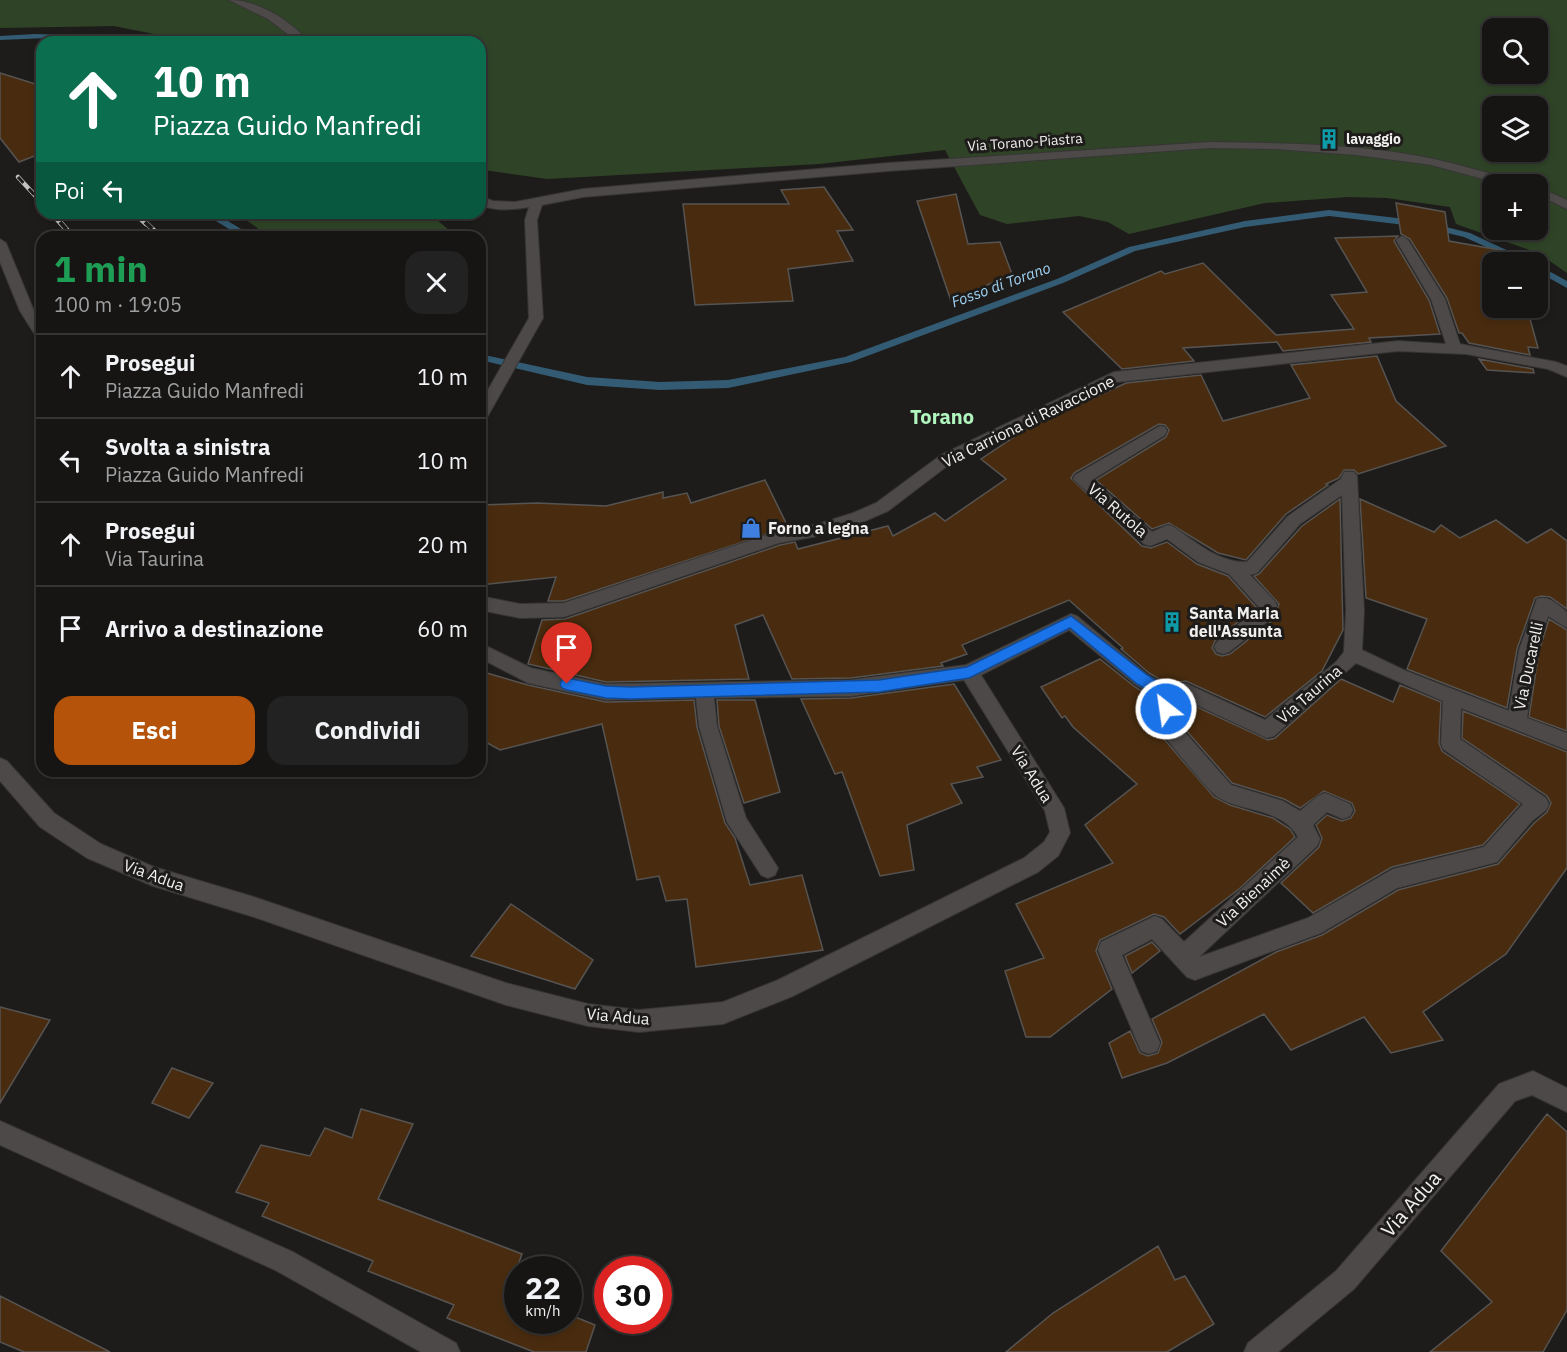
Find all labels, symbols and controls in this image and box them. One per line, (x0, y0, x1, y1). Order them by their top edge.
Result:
map controls (1482, 18, 1548, 318)
button: search (1482, 18, 1548, 84)
text: 10 m (153, 54, 251, 109)
icon: ahead (54, 60, 132, 138)
button: layers (1482, 96, 1548, 162)
text: Piazza Guido Manfredi (153, 107, 422, 142)
building icon: lavaggio (1317, 127, 1341, 151)
street label: Via Torano-Piastra (967, 129, 1084, 155)
place label: lavaggio (1346, 130, 1401, 148)
icon: left (97, 174, 130, 207)
button: + (1482, 174, 1548, 240)
text: Poi (54, 176, 85, 205)
text: 1 min (54, 245, 148, 292)
button: close (405, 251, 468, 314)
button: − (1482, 252, 1548, 318)
water label: Fosso di Torano (949, 258, 1053, 311)
text: 100 m · 19:05 (54, 291, 182, 318)
text: Prosegui (105, 348, 195, 377)
icon: ahead (54, 360, 87, 393)
text: 10 m (417, 362, 468, 391)
street label: Via Carriona di Ravaccione (939, 370, 1118, 471)
text: Piazza Guido Manfredi (105, 377, 304, 404)
district label: Torano (910, 403, 974, 430)
text: Svolta a sinistra (105, 432, 270, 461)
icon: left (54, 444, 87, 477)
text: 10 m (417, 446, 468, 475)
text: Piazza Guido Manfredi (105, 461, 304, 488)
street label: Via Rutola (1084, 479, 1152, 542)
text: Prosegui (105, 516, 195, 545)
shop icon: Forno a legna (739, 516, 763, 540)
place label: Forno a legna (768, 518, 869, 538)
icon: ahead (54, 528, 87, 561)
text: 20 m (417, 530, 468, 559)
text: Via Taurina (105, 545, 204, 572)
place label: Santa Maria dell'Assunta (1189, 603, 1282, 641)
building icon: Santa Maria dell'Assunta (1160, 610, 1184, 634)
icon: arrive (54, 612, 87, 645)
text: Arrivo a destinazione (105, 614, 324, 643)
text: 60 m (417, 614, 468, 643)
street label: Via Ducarelli (1509, 620, 1547, 712)
pin (541, 622, 592, 684)
icon: arrive (550, 631, 583, 664)
street label: Via Taurina (1273, 660, 1346, 728)
position arrow (1134, 677, 1198, 741)
button: Esci (54, 696, 255, 765)
button: Condividi (267, 696, 468, 765)
street label: Via Adua (1007, 742, 1057, 806)
street label: Via Bienaimè (1212, 853, 1294, 931)
street label: Via Adua (121, 855, 188, 895)
street label: Via Adua (586, 1003, 651, 1029)
street label: Via Adua (1375, 1165, 1447, 1242)
speed limit sign: 30 (594, 1256, 672, 1334)
text: 22 (525, 1268, 561, 1307)
text: km/h (525, 1301, 561, 1320)

